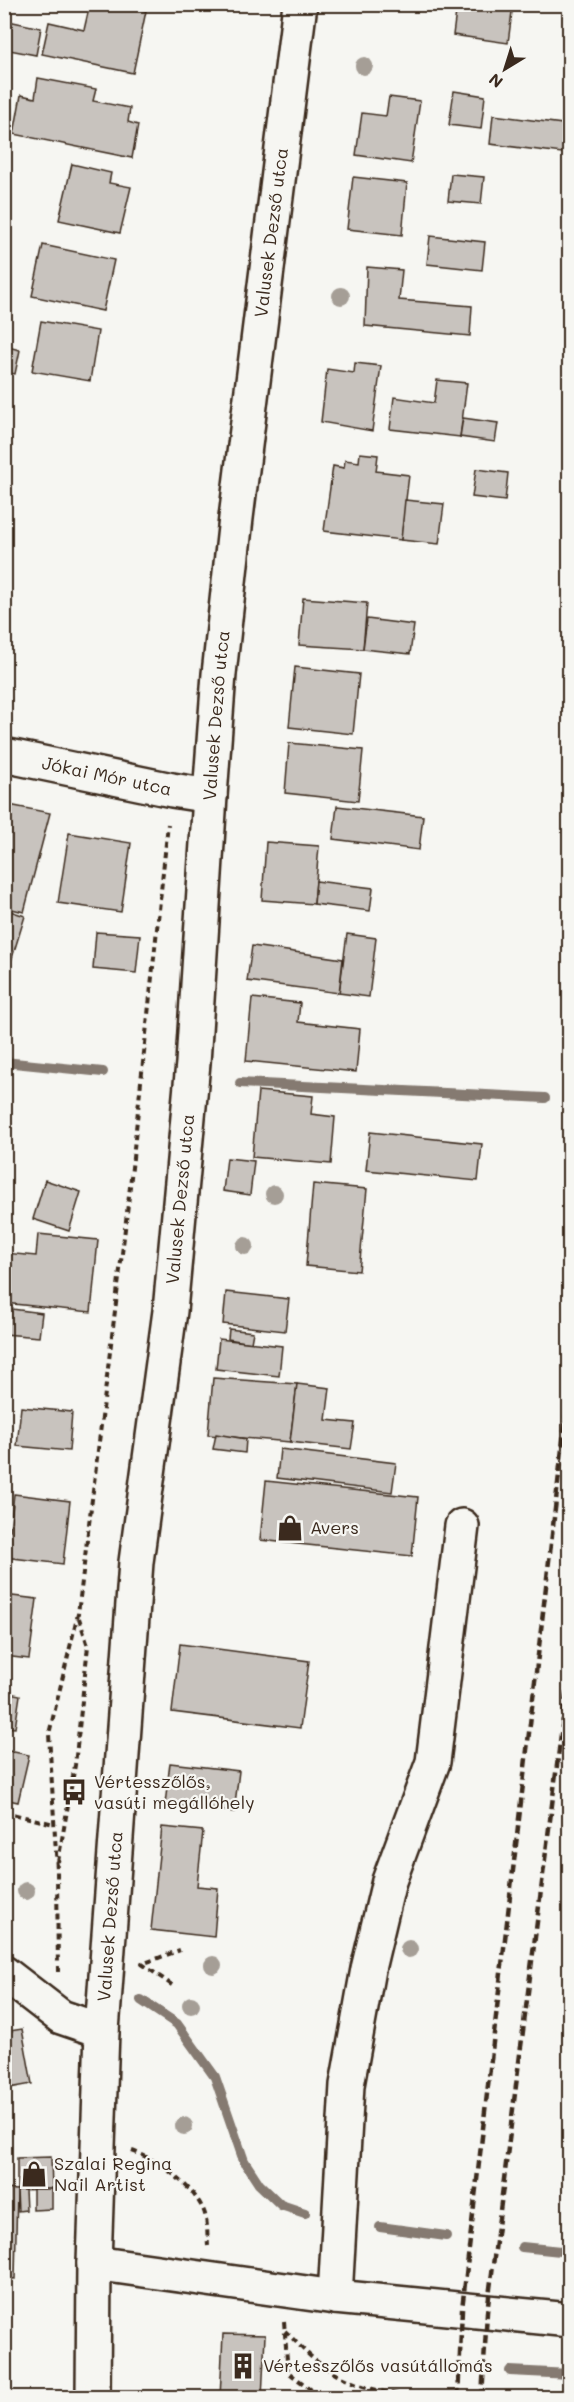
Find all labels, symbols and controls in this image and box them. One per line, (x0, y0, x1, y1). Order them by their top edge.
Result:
north arrow (475, 39, 535, 99)
text: N (484, 69, 507, 93)
street label: Valusek Dezső utca (248, 146, 293, 319)
street label: Valusek Dezső utca (197, 629, 235, 801)
street label: Jókai Mór utca (40, 750, 174, 801)
street label: Valusek Dezső utca (160, 1113, 199, 1285)
shop icon: Avers (275, 1513, 305, 1543)
place label: Avers (310, 1515, 359, 1539)
place label: Vértesszőlős, vasúti megállóhely (94, 1769, 255, 1814)
bus stop icon: Vértesszőlős, vasúti megállóhely (59, 1777, 89, 1807)
street label: Valusek Dezső utca (91, 1830, 127, 2002)
place label: Szalai Regina Nail Artist (54, 2151, 172, 2196)
shop icon: Szalai Regina Nail Artist (19, 2159, 49, 2189)
building icon: Vértesszőlős vasútállomás (228, 2351, 258, 2381)
place label: Vértesszőlős vasútállomás (263, 2353, 493, 2377)

